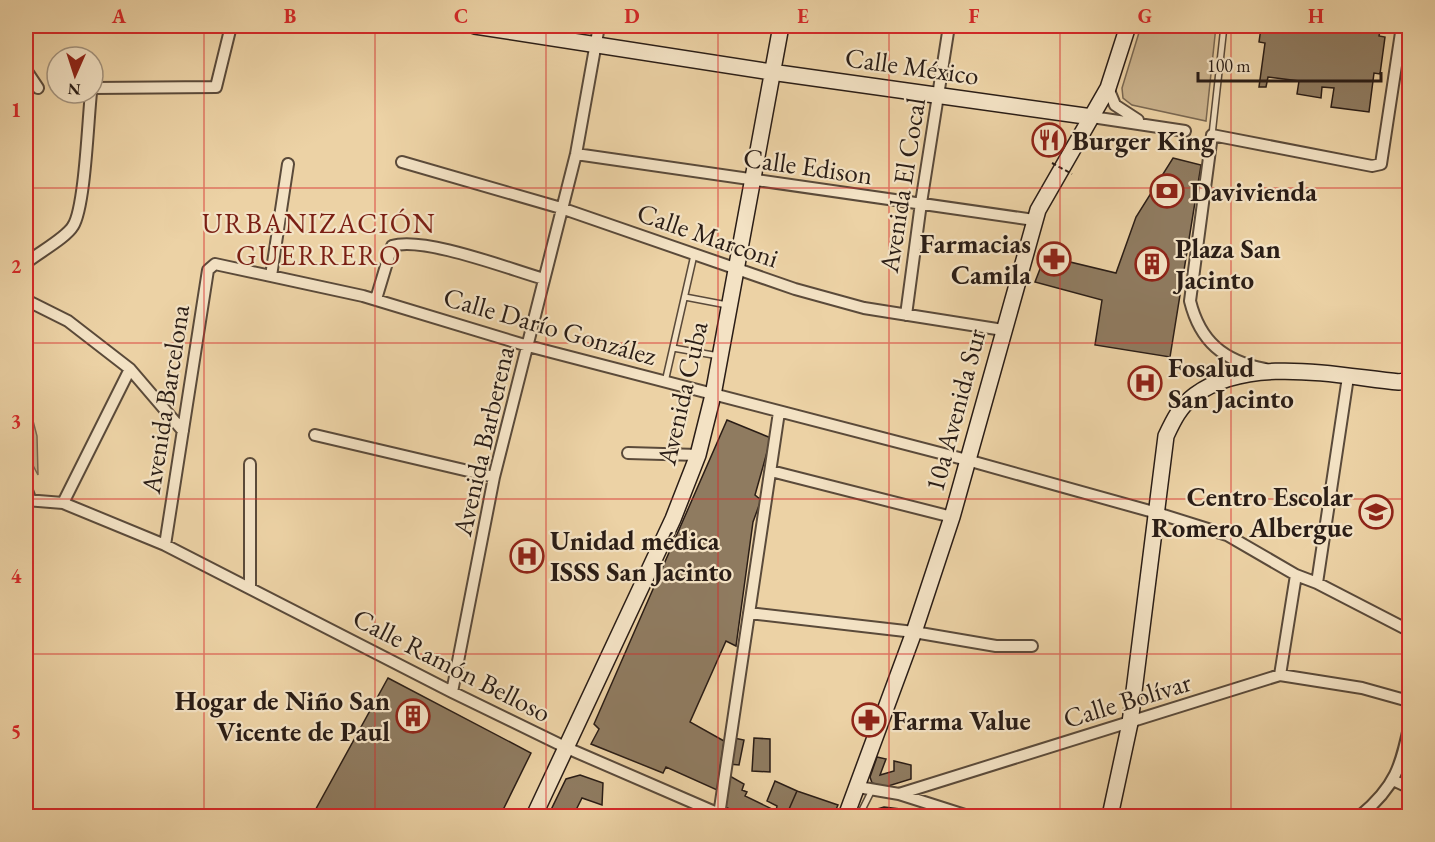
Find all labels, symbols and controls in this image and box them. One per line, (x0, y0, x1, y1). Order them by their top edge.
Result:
text: A (111, 3, 127, 29)
text: B (284, 3, 296, 29)
text: C (454, 3, 468, 29)
text: D (624, 3, 640, 29)
text: E (797, 3, 809, 29)
text: F (969, 3, 980, 29)
text: G (1138, 3, 1152, 29)
text: H (1308, 3, 1324, 29)
street label: Calle México (843, 39, 981, 93)
north arrow (45, 45, 105, 105)
scale bar (1198, 45, 1381, 83)
text: 100 m (1207, 54, 1251, 77)
text: N (67, 79, 81, 100)
street label: Avenida El Cocal (871, 95, 933, 276)
text: 1 (11, 97, 21, 123)
restaurant icon: Burger King (1031, 122, 1067, 158)
place label: Burger King (1072, 123, 1215, 158)
street label: Calle Edison (741, 140, 875, 192)
bank icon: Davivienda (1149, 173, 1185, 209)
place label: Davivienda (1190, 174, 1317, 209)
street label: Calle Marconi (633, 195, 784, 276)
district label: URBANIZACIÓN GUERRERO (202, 205, 436, 273)
place label: Farmacias Camila (920, 226, 1031, 292)
place label: Plaza San Jacinto (1172, 231, 1281, 297)
pharmacy icon: Farmacias Camila (1036, 241, 1072, 277)
building icon: Plaza San Jacinto (1134, 246, 1170, 282)
text: 2 (11, 253, 22, 279)
street label: Calle Darío González (440, 279, 661, 373)
street label: Avenida Barcelona (133, 302, 197, 497)
street label: Avenida Cuba (648, 317, 716, 469)
street label: 10a Avenida Sur (916, 325, 994, 495)
street label: Avenida Barberena (444, 342, 522, 540)
place label: Fosalud San Jacinto (1168, 350, 1294, 416)
hospital icon: Fosalud San Jacinto (1127, 365, 1163, 401)
text: 3 (11, 408, 21, 434)
place label: Centro Escolar Romero Albergue (1151, 479, 1354, 545)
school or university icon: Centro Escolar Romero Albergue (1358, 494, 1394, 530)
place label: Unidad médica ISSS San Jacinto (550, 523, 732, 589)
hospital icon: Unidad médica ISSS San Jacinto (509, 538, 545, 574)
text: 4 (11, 563, 22, 589)
street label: Calle Ramón Belloso (347, 600, 557, 730)
street label: Calle Bolívar (1059, 664, 1195, 736)
place label: Hogar de Niño San Vicente de Paul (175, 683, 390, 749)
building icon: Hogar de Niño San Vicente de Paul (395, 698, 431, 734)
pharmacy icon: Farma Value (851, 702, 887, 738)
place label: Farma Value (892, 703, 1031, 738)
text: 5 (11, 718, 21, 744)

